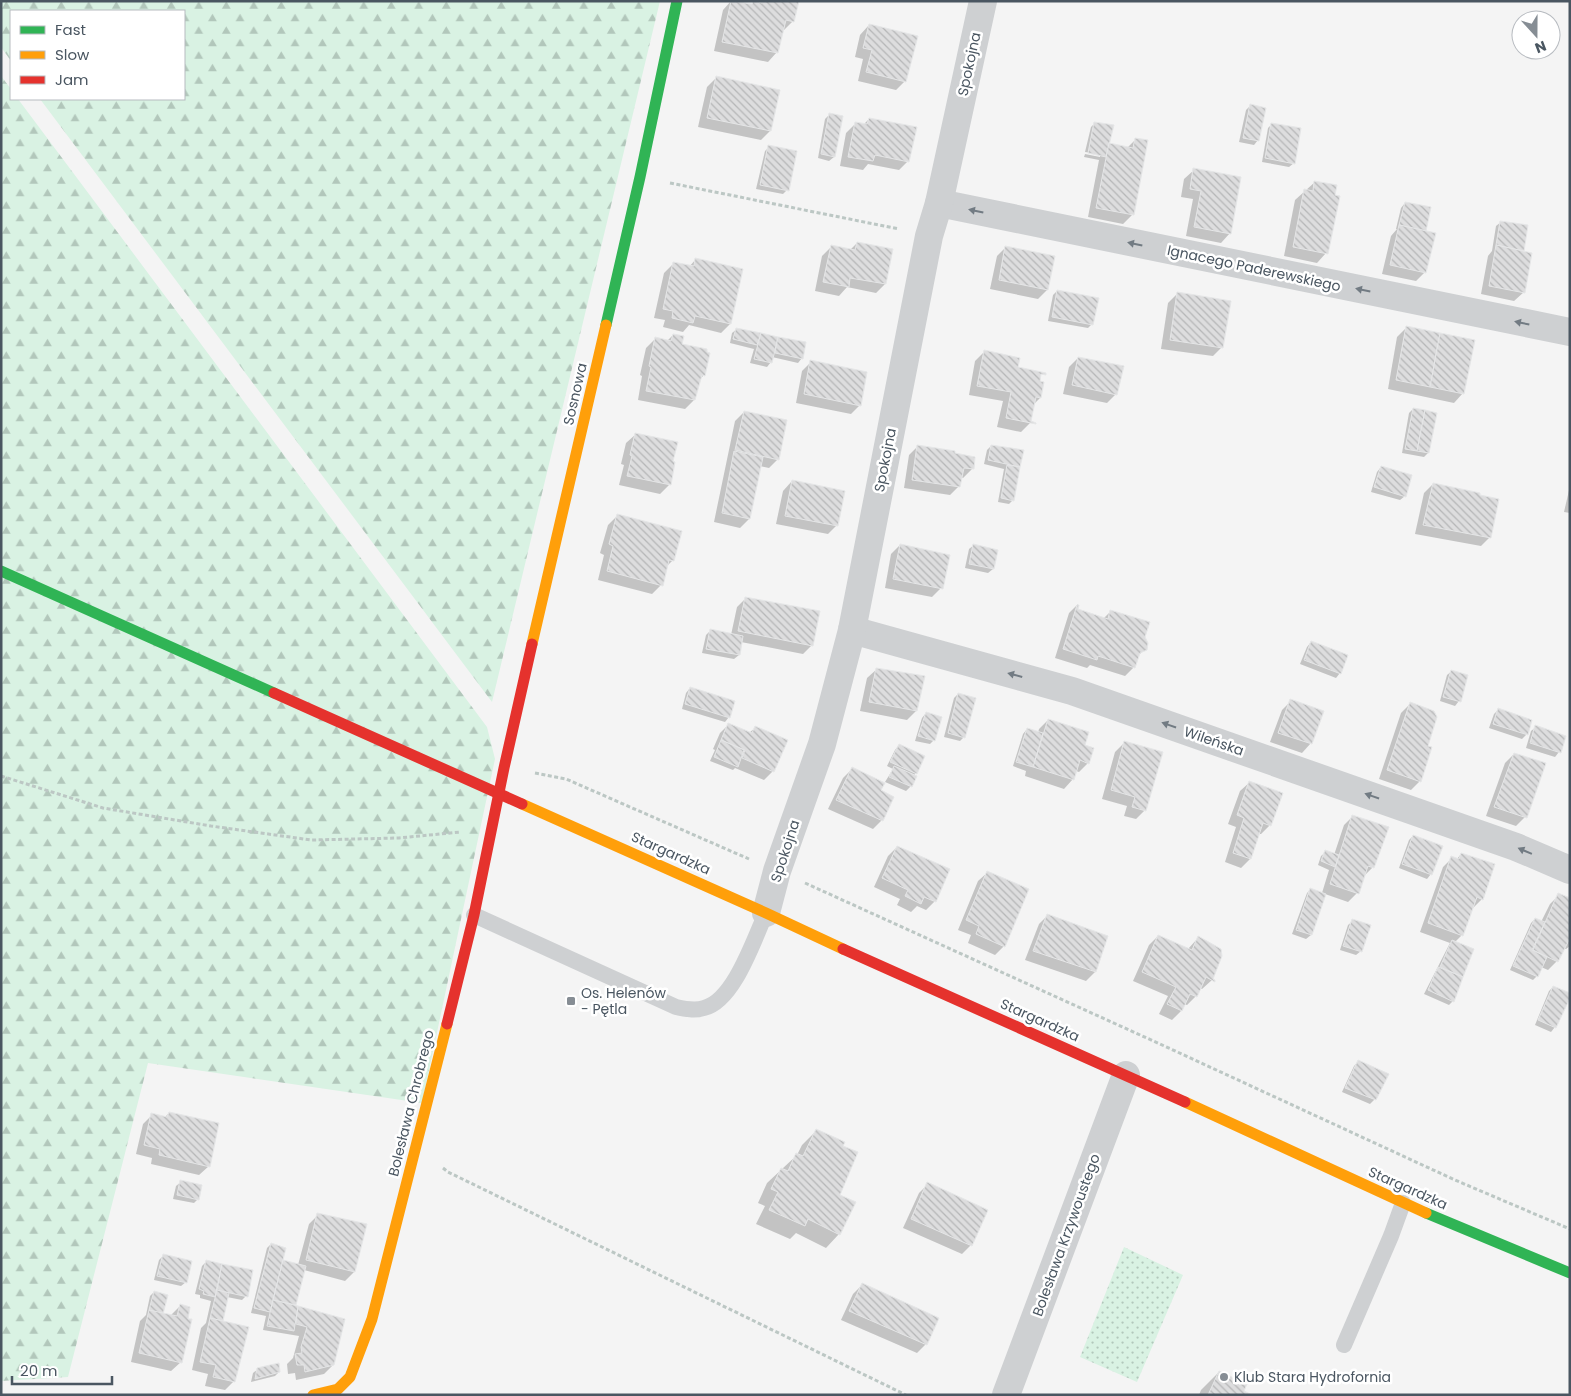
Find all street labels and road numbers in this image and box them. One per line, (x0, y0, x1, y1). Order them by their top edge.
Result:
street label: Spokojna (952, 30, 986, 98)
street label: Ignacego Paderewskiego (1165, 240, 1343, 296)
street label: Sosnowa (558, 361, 592, 427)
street label: Spokojna (869, 426, 901, 494)
street label: Wileńska (1181, 721, 1247, 761)
street label: Spokojna (765, 817, 805, 885)
street label: Stargardzka (628, 827, 714, 879)
street label: Stargardzka (997, 994, 1083, 1046)
street label: Bolesława Chrobrego (383, 1028, 439, 1178)
street label: Bolesława Krzywoustego (1027, 1151, 1105, 1319)
street label: Stargardzka (1365, 1162, 1451, 1214)

